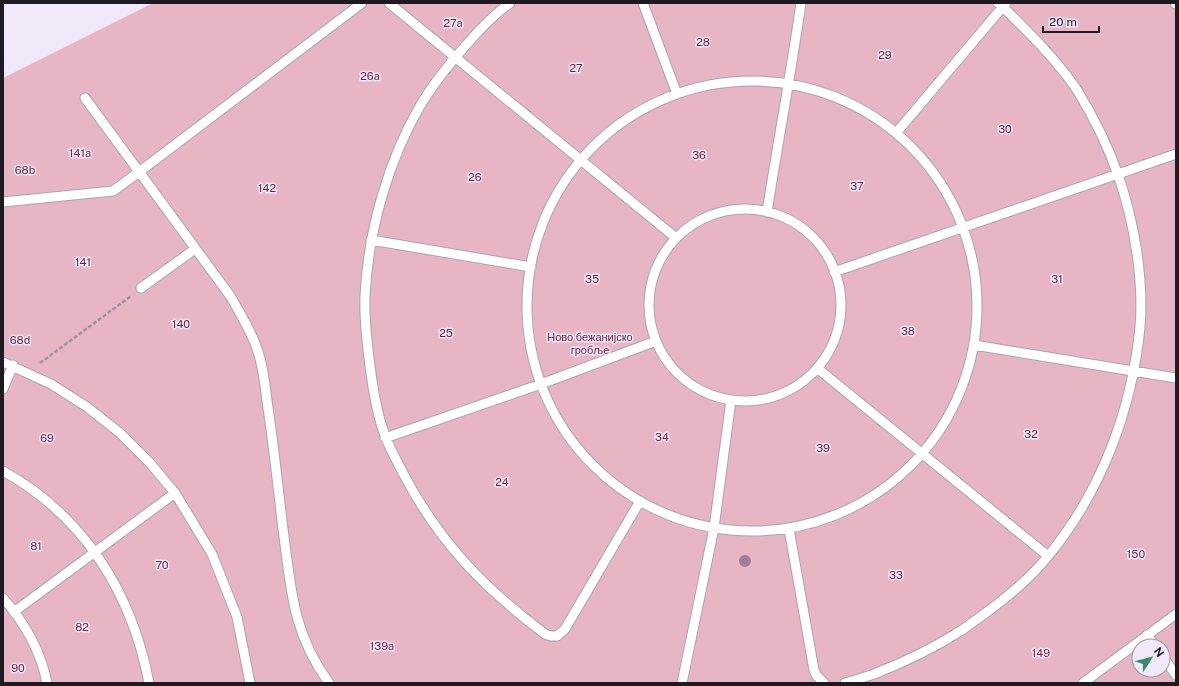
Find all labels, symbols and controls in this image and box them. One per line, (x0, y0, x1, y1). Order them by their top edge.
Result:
scale bar (1043, 8, 1099, 34)
text: 20 m (1049, 15, 1077, 29)
park label: 27a (443, 17, 463, 29)
park label: 28 (696, 36, 710, 48)
park label: 29 (878, 49, 892, 61)
park label: 27 (569, 62, 583, 74)
park label: 26a (360, 70, 380, 82)
park label: 30 (998, 123, 1012, 135)
park label: 141a (69, 147, 91, 159)
park label: 36 (692, 149, 706, 161)
park label: 68b (15, 164, 36, 176)
park label: 26 (468, 171, 482, 183)
park label: 37 (850, 180, 864, 192)
park label: 142 (258, 182, 276, 194)
park label: 141 (75, 256, 91, 268)
park label: 35 (585, 273, 599, 285)
park label: 31 (1051, 273, 1063, 285)
park label: 140 (172, 318, 190, 330)
park label: 38 (901, 325, 915, 337)
park label: 25 (439, 327, 453, 339)
park label: Ново бежанијско гробље (547, 331, 633, 356)
park label: 68d (10, 334, 30, 346)
park label: 32 (1024, 428, 1038, 440)
park label: 34 (655, 431, 669, 443)
park label: 69 (40, 432, 54, 444)
park label: 39 (816, 442, 830, 454)
park label: 24 (495, 476, 509, 488)
park label: 81 (30, 540, 42, 552)
park label: 150 (1127, 548, 1145, 560)
park label: 70 (155, 559, 169, 571)
park label: 33 (889, 569, 903, 581)
park label: 82 (75, 621, 89, 633)
north arrow (1131, 638, 1171, 678)
park label: 139a (370, 640, 394, 652)
text: N (1152, 645, 1166, 659)
park label: 149 (1032, 647, 1050, 659)
park label: 90 (11, 662, 25, 674)

